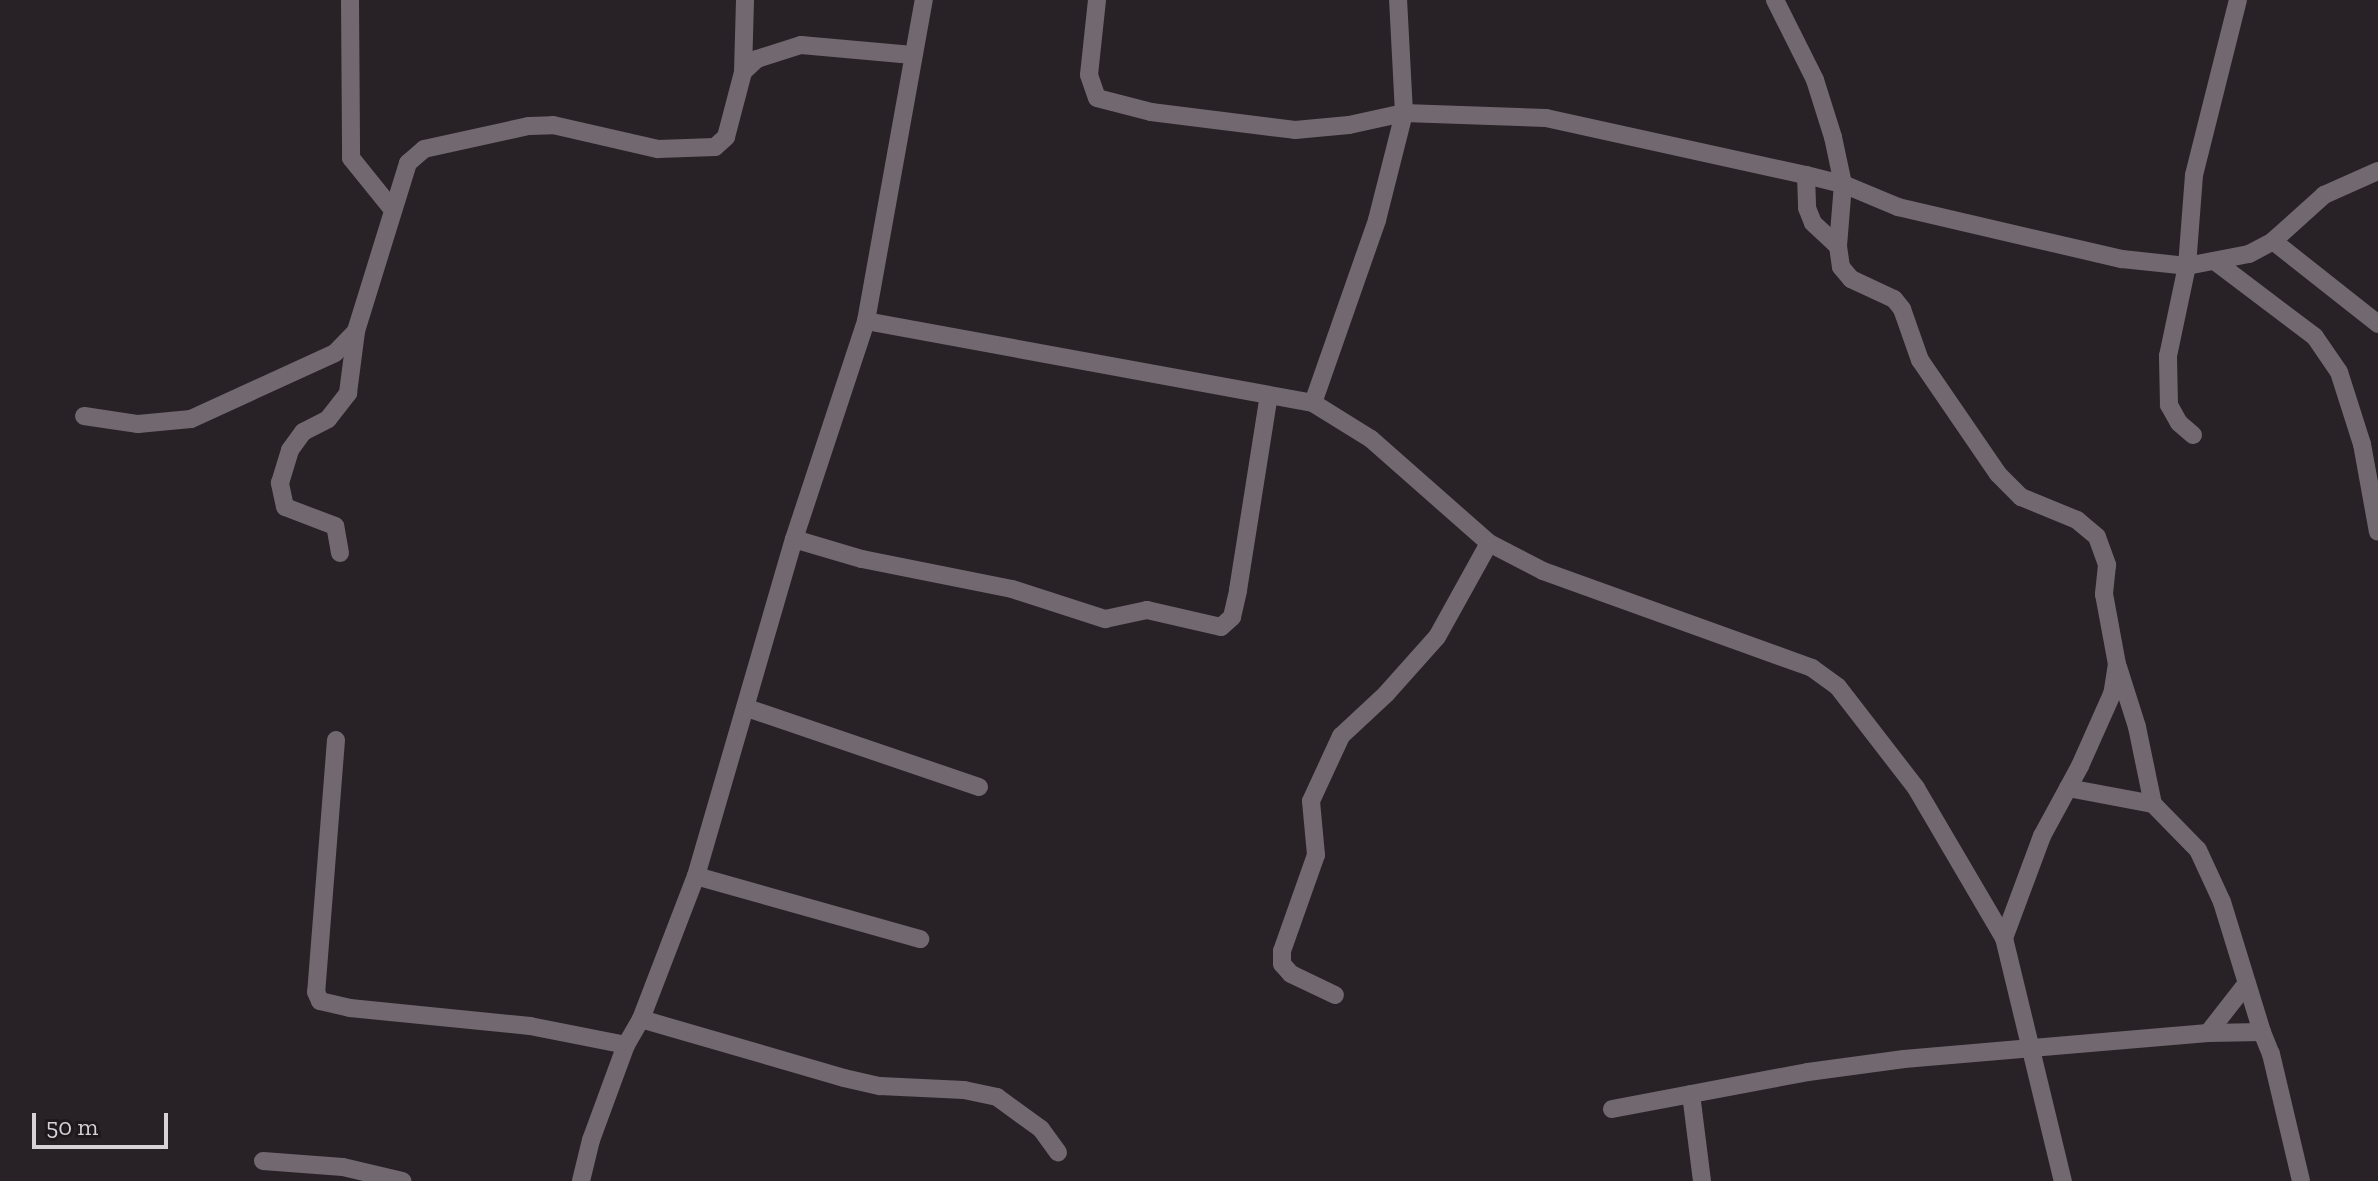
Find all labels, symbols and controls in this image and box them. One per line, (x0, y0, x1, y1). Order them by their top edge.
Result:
scale bar (36, 1097, 172, 1147)
text: 50 m (46, 1112, 98, 1141)

